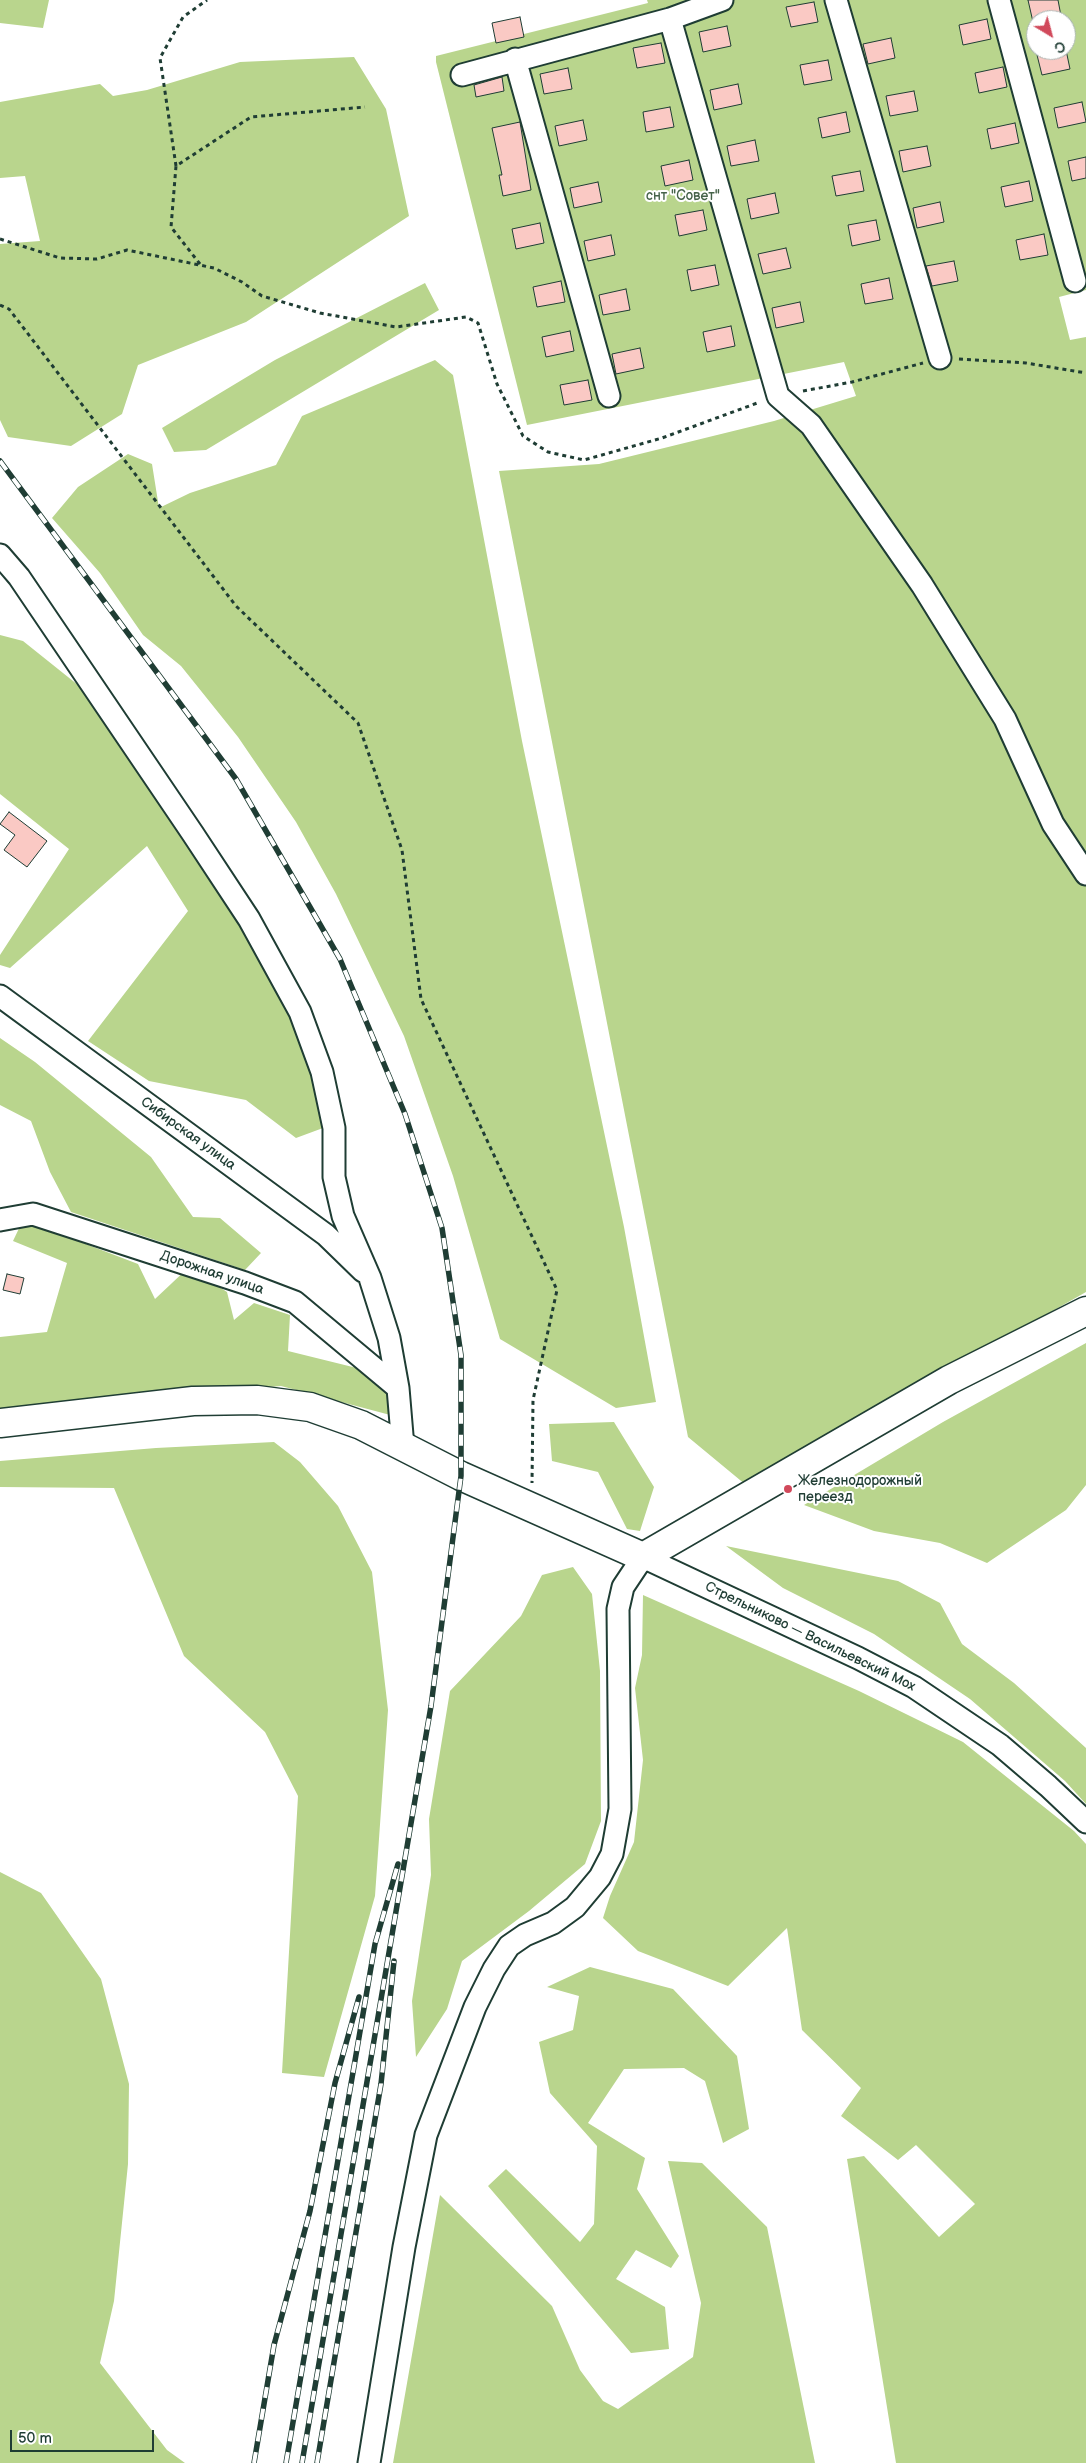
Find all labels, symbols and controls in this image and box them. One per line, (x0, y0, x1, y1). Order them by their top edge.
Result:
north arrow (1026, 10, 1076, 60)
text: С (1051, 37, 1069, 56)
park label: снт "Совет" (646, 188, 720, 204)
street label: Сибирская улица (137, 1094, 239, 1174)
street label: Дорожная улица (158, 1247, 266, 1299)
place label: Железнодорожный переезд (798, 1473, 922, 1505)
marker: Железнодорожный переезд (782, 1483, 794, 1495)
street label: Стрельниково — Васильевский Мох (702, 1579, 918, 1695)
scale bar (12, 2420, 156, 2452)
text: 50 m (18, 2429, 52, 2448)

